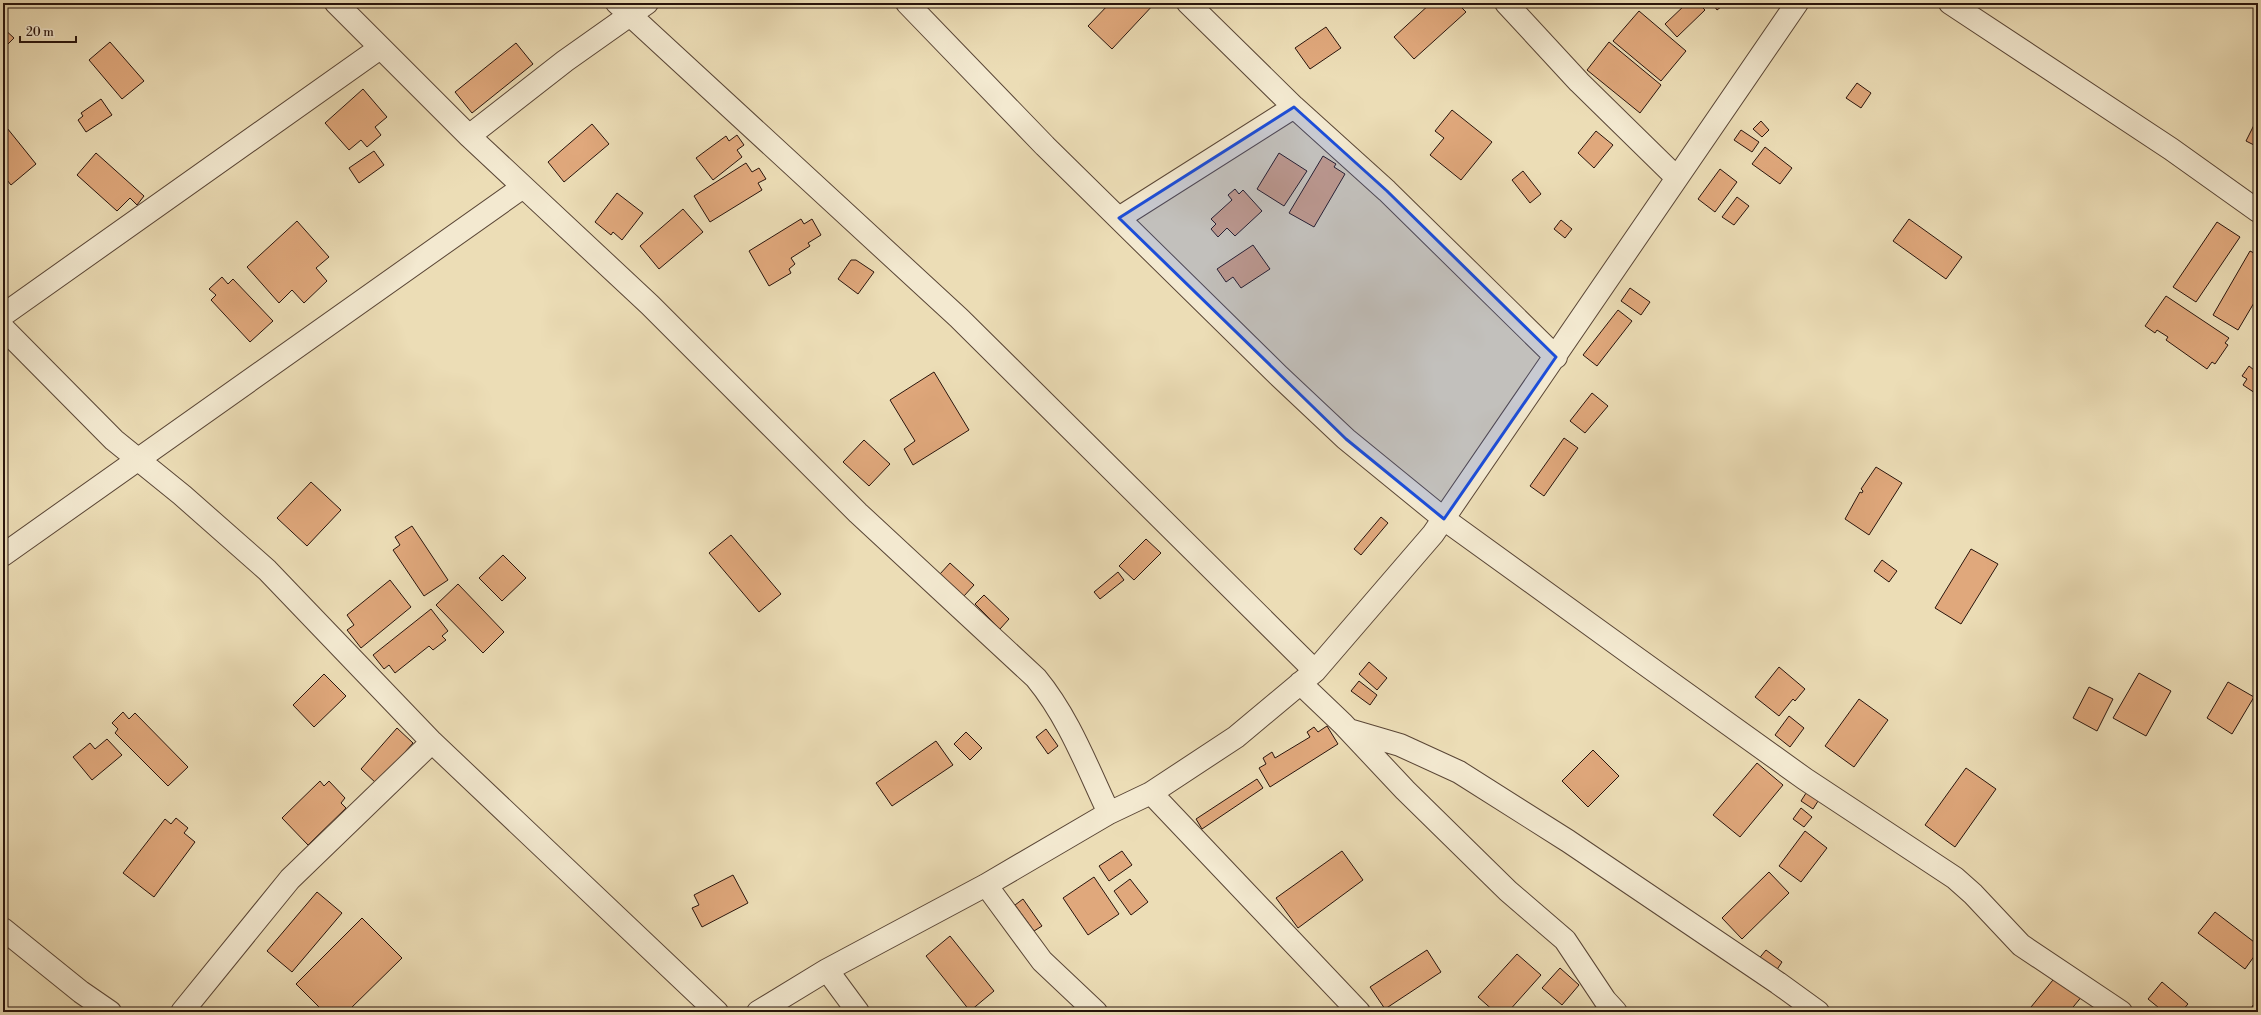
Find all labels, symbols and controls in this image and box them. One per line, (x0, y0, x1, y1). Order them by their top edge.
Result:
scale bar (20, 18, 76, 44)
text: 20 m (26, 25, 54, 40)

